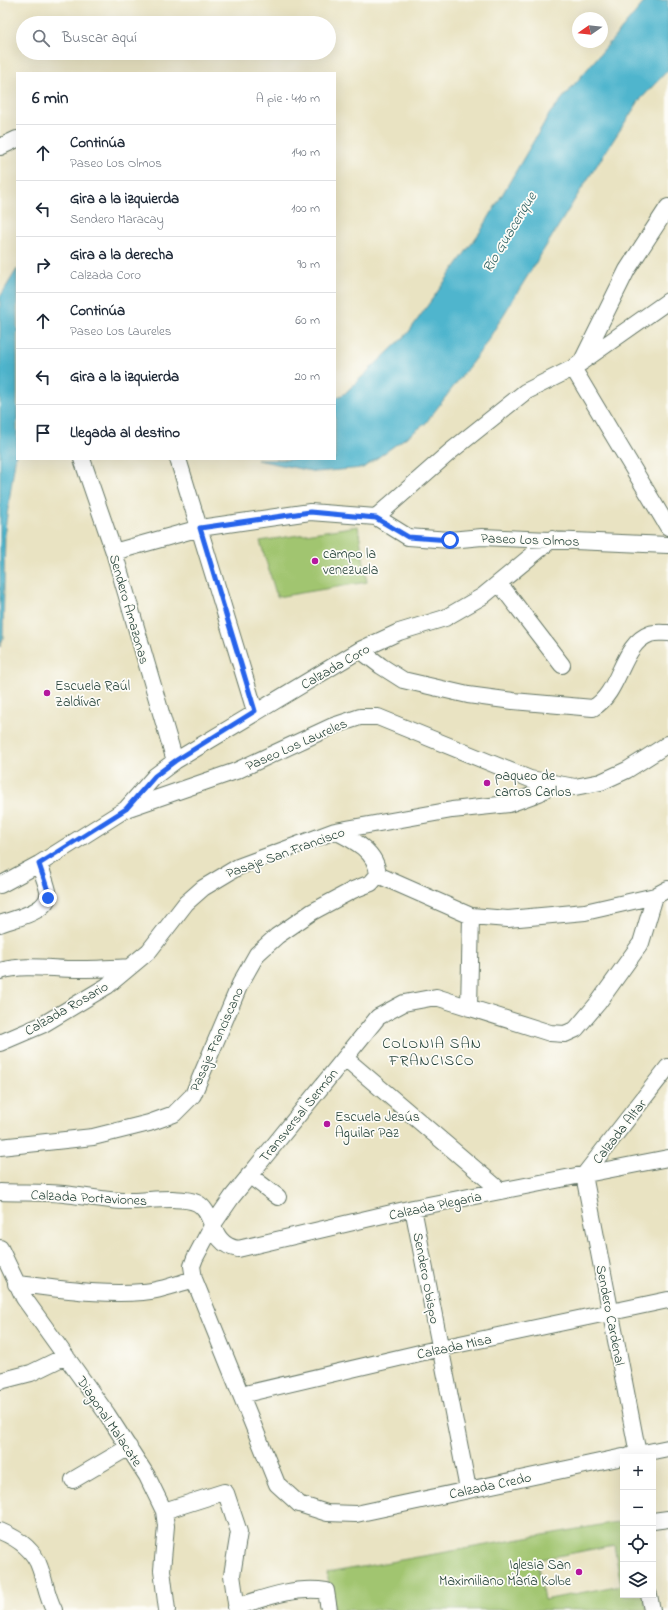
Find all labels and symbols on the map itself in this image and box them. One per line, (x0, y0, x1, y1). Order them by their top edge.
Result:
north arrow (572, 12, 608, 48)
water label: Río Guacerique (477, 187, 543, 277)
street label: Paseo Los Olmos (480, 528, 580, 553)
route start (441, 531, 459, 549)
place label: campo la venezuela (323, 544, 378, 581)
street label: Sendero Amazonas (103, 552, 154, 667)
marker: campo la venezuela (310, 556, 320, 566)
street label: Calzada Coro (297, 639, 374, 696)
place label: Escuela Raúl Zaldívar (55, 676, 130, 713)
marker: Escuela Raúl Zaldívar (42, 688, 52, 698)
street label: Paseo Los Laureles (242, 714, 351, 777)
place label: paqueo de carros Carlos (495, 766, 572, 803)
marker: paqueo de carros Carlos (482, 778, 492, 788)
street label: Pasaje San Francisco (223, 822, 348, 885)
route end (39, 889, 57, 907)
street label: Calzada Rosario (21, 977, 113, 1042)
street label: Pasaje Franciscano (185, 984, 250, 1095)
district label: COLONIA SAN FRANCISCO (382, 1033, 482, 1072)
street label: Transversal Sermón (255, 1064, 344, 1167)
street label: Calzada Altar (588, 1094, 653, 1169)
place label: Escuela Jesús Aguilar Paz (335, 1107, 420, 1145)
marker: Escuela Jesús Aguilar Paz (322, 1119, 332, 1129)
street label: Calzada Portaviones (30, 1185, 148, 1212)
street label: Calzada Plegaria (387, 1186, 484, 1228)
street label: Sendero Obispo (406, 1231, 445, 1326)
street label: Sendero Cardenal (589, 1263, 630, 1367)
street label: Calzada Misa (415, 1329, 493, 1366)
street label: Diagonal Malacate (69, 1372, 147, 1472)
street label: Calzada Credo (447, 1468, 533, 1505)
place label: Iglesia San Maximiliano María Kolbe (439, 1555, 572, 1592)
marker: Iglesia San Maximiliano María Kolbe (574, 1567, 584, 1577)

